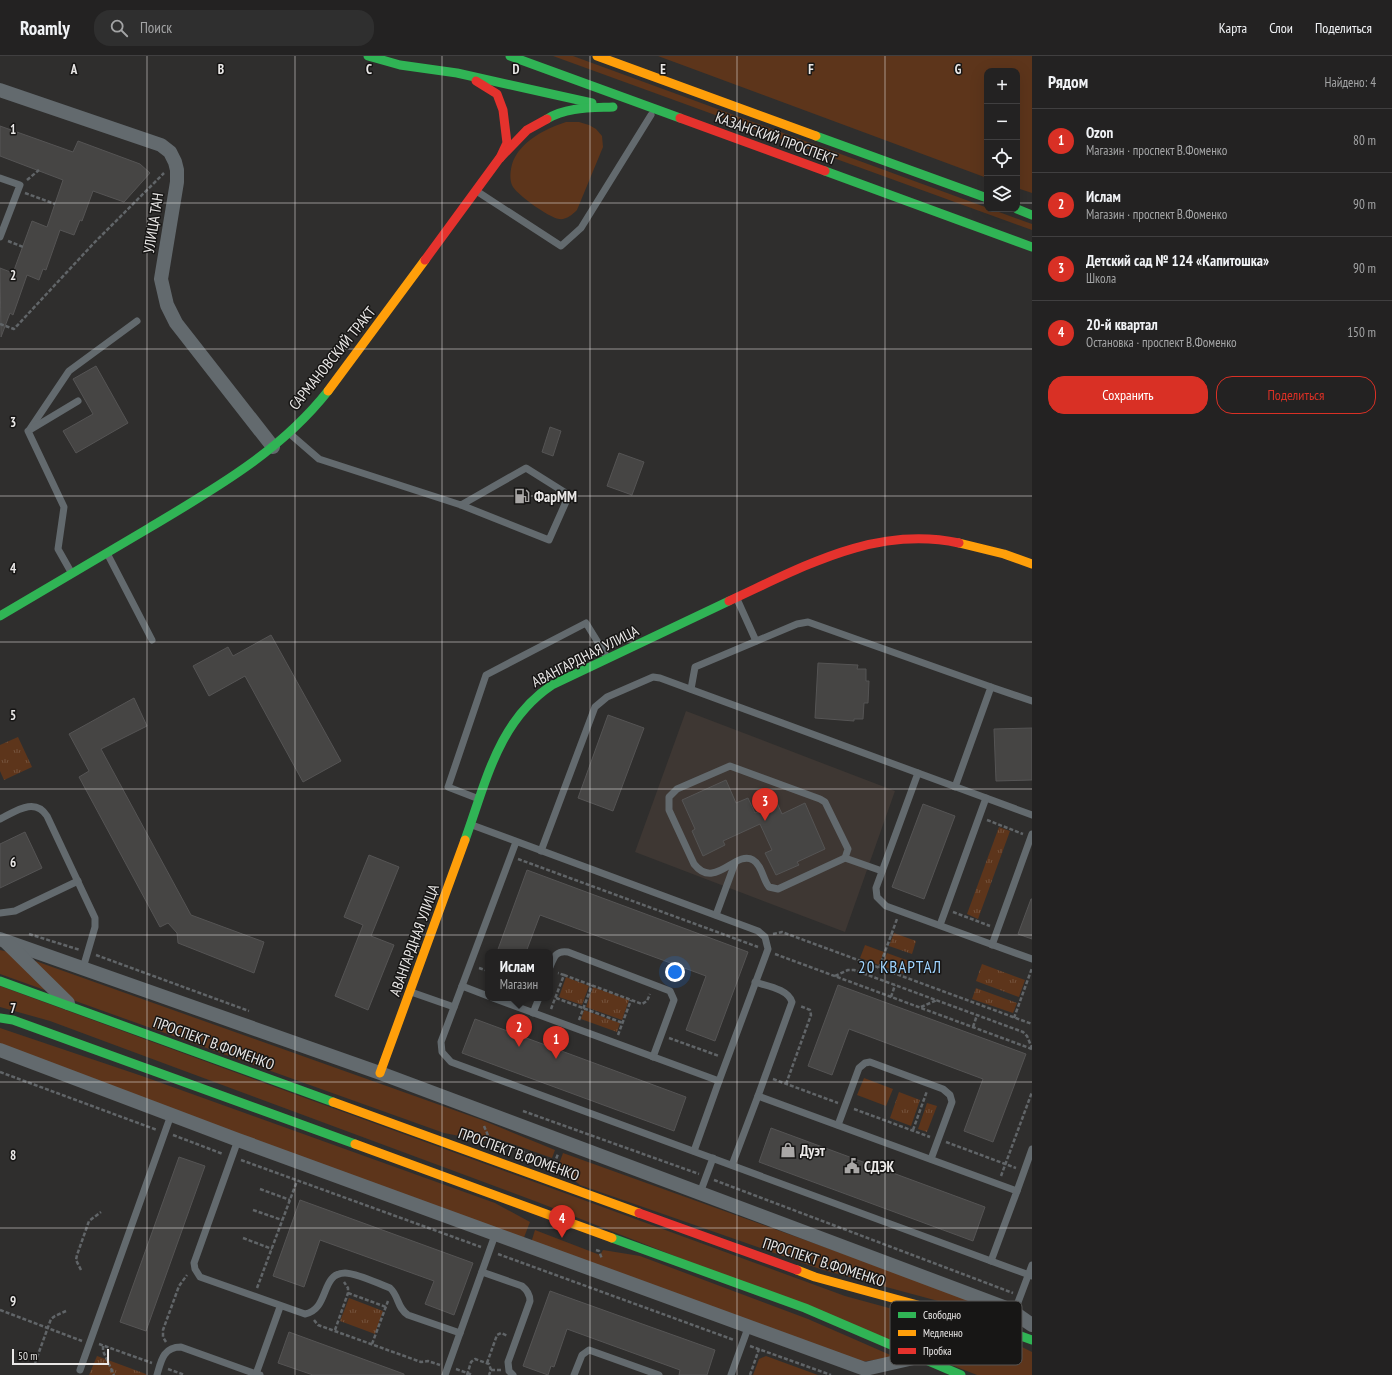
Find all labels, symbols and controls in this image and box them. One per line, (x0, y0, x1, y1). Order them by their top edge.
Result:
search box (94, 10, 374, 46)
text: Roamly (20, 16, 70, 40)
icon: search (108, 17, 130, 39)
text: Поиск (140, 18, 172, 37)
text: Карта (1219, 19, 1247, 37)
text: Слои (1269, 19, 1293, 37)
text: Поделиться (1315, 19, 1372, 37)
text: A (70, 61, 78, 78)
text: B (218, 61, 224, 78)
text: C (366, 61, 372, 78)
text: D (513, 61, 520, 78)
text: E (660, 61, 666, 78)
text: F (808, 61, 814, 78)
text: G (955, 61, 962, 78)
map controls (984, 68, 1020, 212)
button: + (984, 68, 1020, 104)
text: Рядом (1048, 71, 1088, 93)
text: Найдено: 4 (1325, 74, 1376, 91)
button: − (984, 104, 1020, 140)
street label: КАЗАНСКИЙ ПРОСПЕКТ (713, 107, 840, 169)
text: 1 (10, 121, 16, 138)
text: Ozon (1086, 123, 1113, 142)
text: 1 (1058, 132, 1064, 149)
text: 80 m (1353, 132, 1376, 149)
button: locate (984, 140, 1020, 176)
text: Магазин · проспект В.Фоменко (1086, 142, 1227, 159)
button: layers (984, 176, 1020, 212)
text: Ислам (1086, 187, 1121, 206)
street label: УЛИЦА ТАН (139, 191, 167, 255)
text: 2 (1058, 196, 1064, 213)
text: 90 m (1353, 196, 1376, 213)
text: Магазин · проспект В.Фоменко (1086, 206, 1227, 223)
text: Детский сад № 124 «Капитошка» (1086, 251, 1269, 270)
text: 3 (1058, 260, 1064, 277)
text: 90 m (1353, 260, 1376, 277)
text: 2 (10, 267, 16, 284)
text: Школа (1086, 270, 1116, 287)
street label: САРМАНОВСКИЙ ТРАКТ (285, 302, 380, 413)
text: 20-й квартал (1086, 315, 1158, 334)
text: 4 (1058, 324, 1064, 341)
text: 150 m (1347, 324, 1376, 341)
text: Остановка · проспект В.Фоменко (1086, 334, 1237, 351)
button: Сохранить (1048, 376, 1208, 414)
button: Поделиться (1216, 376, 1376, 414)
text: 3 (10, 414, 16, 431)
fuel station icon: ФарММ (513, 487, 531, 505)
place label: ФарММ (534, 487, 577, 506)
text: 4 (10, 560, 17, 577)
street label: АВАНГАРДНАЯ УЛИЦА (528, 620, 643, 691)
text: 5 (10, 707, 16, 724)
pin: 3 (752, 788, 778, 821)
text: 6 (10, 854, 16, 871)
street label: АВАНГАРДНАЯ УЛИЦА (385, 881, 443, 999)
popup (485, 949, 553, 1001)
district label: 20 КВАРТАЛ (858, 956, 942, 978)
text: Ислам (500, 957, 535, 976)
your location (665, 962, 685, 982)
text: Магазин (500, 976, 538, 993)
text: 7 (10, 1000, 16, 1017)
street label: ПРОСПЕКТ В.ФОМЕНКО (151, 1012, 277, 1074)
pin: 2 (506, 1014, 532, 1047)
pin: 1 (543, 1026, 569, 1059)
street label: ПРОСПЕКТ В.ФОМЕНКО (456, 1123, 582, 1185)
shop icon: Дуэт (779, 1141, 797, 1159)
place label: Дуэт (800, 1141, 826, 1160)
text: 8 (10, 1147, 16, 1164)
public building icon: СДЭК (843, 1157, 861, 1175)
place label: СДЭК (864, 1157, 895, 1176)
pin: 4 (549, 1205, 575, 1238)
street label: ПРОСПЕКТ В.ФОМЕНКО (760, 1233, 888, 1291)
text: 9 (10, 1293, 16, 1310)
legend (890, 1301, 1022, 1365)
text: Свободно (923, 1308, 961, 1322)
text: Медленно (923, 1326, 963, 1340)
text: Пробка (923, 1344, 952, 1358)
scale bar (12, 1347, 109, 1366)
text: 50 m (18, 1349, 37, 1363)

